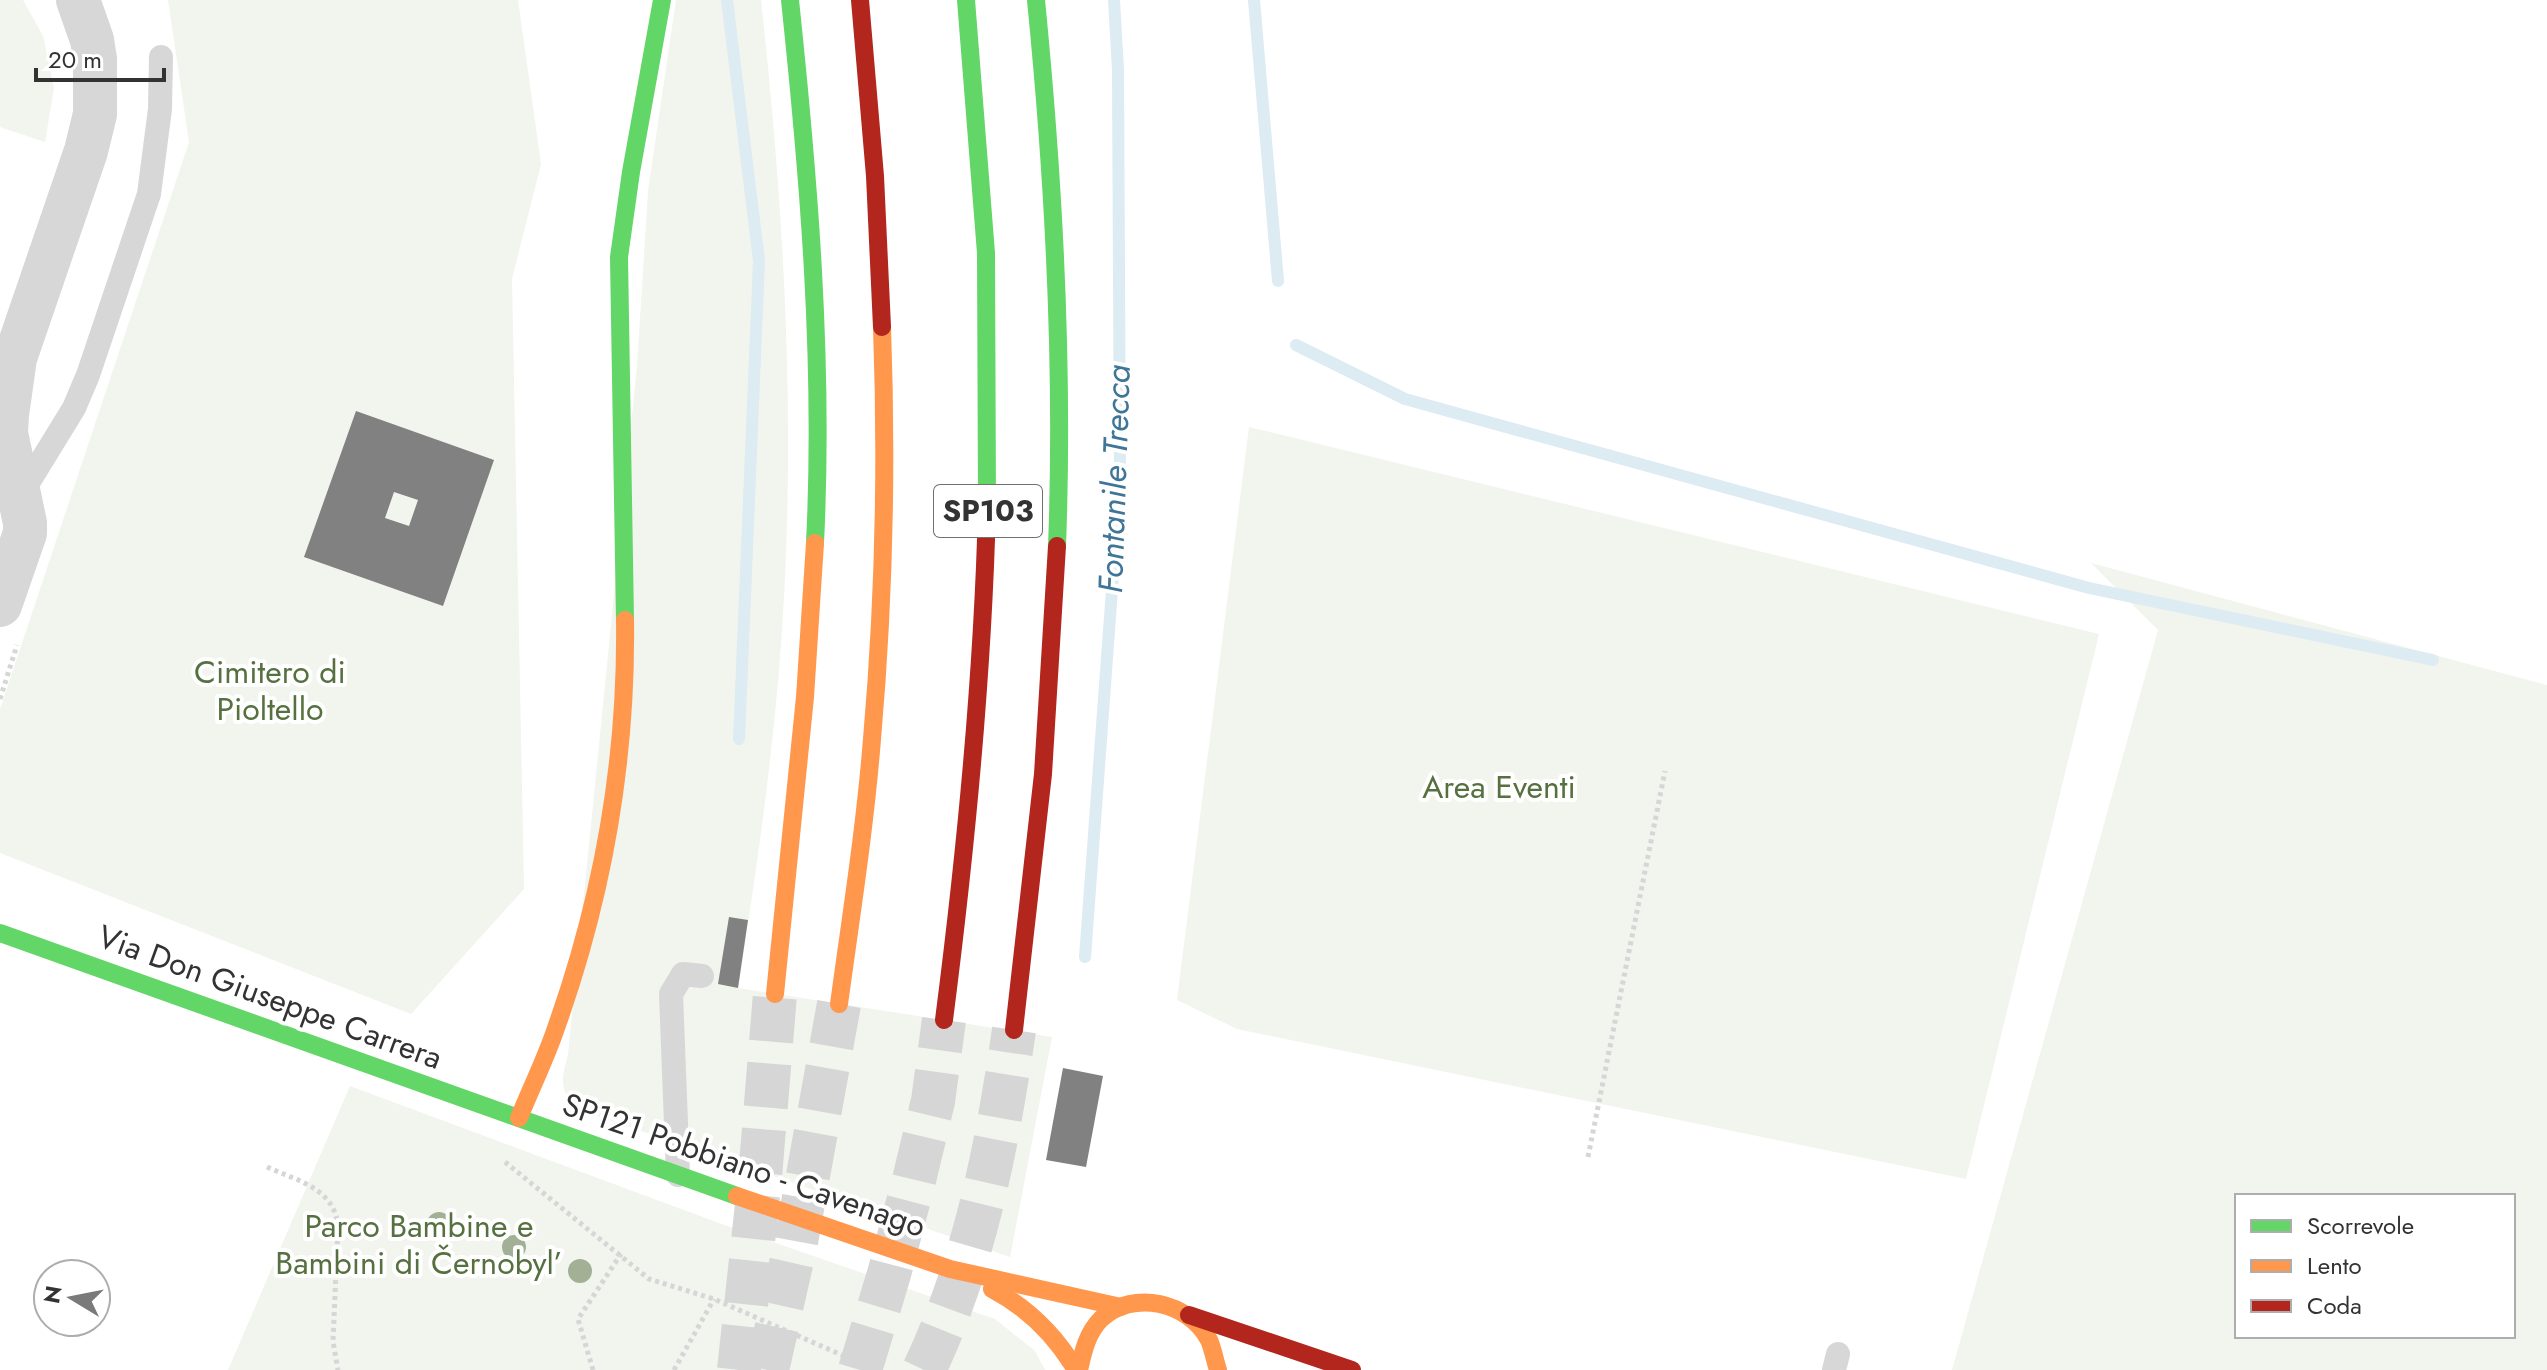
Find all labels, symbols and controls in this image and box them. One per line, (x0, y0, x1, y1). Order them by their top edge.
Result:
scale bar (36, 32, 164, 82)
text: 20 m (48, 42, 102, 77)
water label: Fontanile Trecca (1086, 364, 1143, 594)
road number: SP103 (934, 485, 1042, 537)
park label: Cimitero di Pioltello (194, 649, 346, 732)
park label: Area Eventi (1422, 764, 1576, 810)
street label: Via Don Giuseppe Carrera (91, 913, 449, 1081)
street label: SP121 Pobbiano - Cavenago (556, 1081, 932, 1249)
legend (2235, 1194, 2515, 1338)
park label: Parco Bambine e Bambini di Černobyl’ (275, 1203, 563, 1286)
text: Scorrevole (2307, 1208, 2414, 1243)
text: Lento (2307, 1248, 2362, 1283)
north arrow (32, 1258, 112, 1338)
text: N (35, 1283, 70, 1306)
text: Coda (2307, 1288, 2362, 1323)

